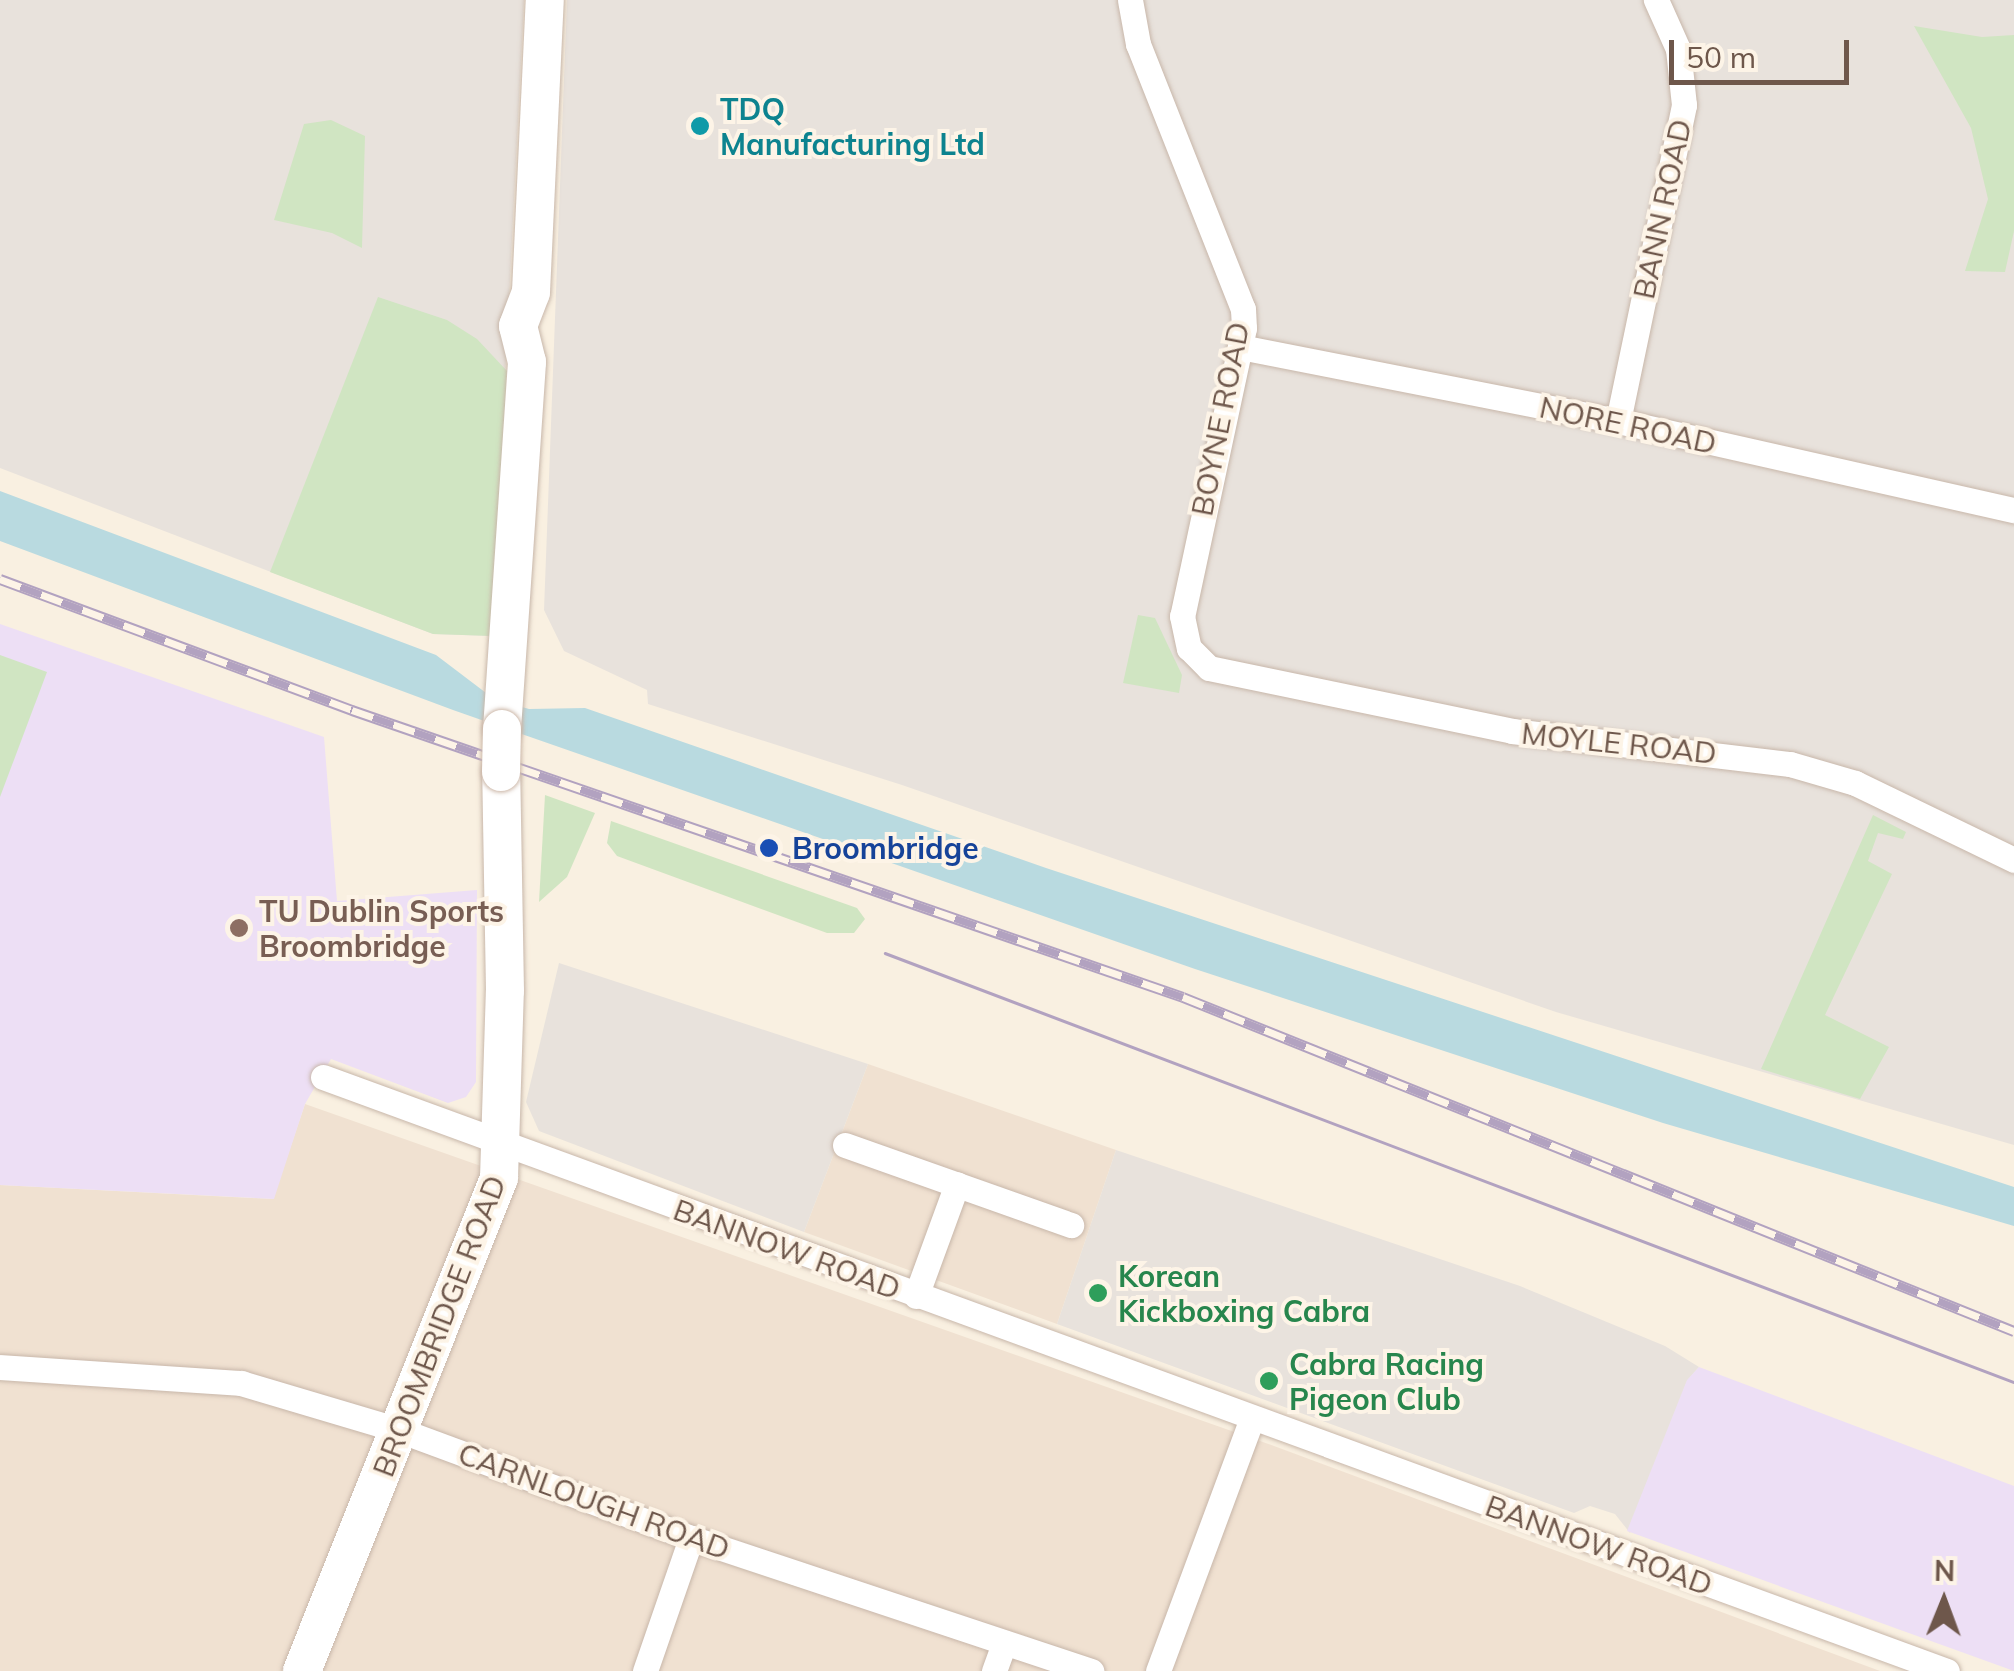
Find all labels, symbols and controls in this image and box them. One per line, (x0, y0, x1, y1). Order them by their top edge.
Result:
scale bar (1674, 20, 1854, 82)
text: 50 m (1686, 38, 1756, 76)
place label: TDQ Manufacturing Ltd (720, 91, 985, 162)
marker: TDQ Manufacturing Ltd (689, 115, 711, 137)
street label: BANN ROAD (1625, 116, 1699, 302)
street label: BOYNE ROAD (1184, 319, 1256, 519)
street label: NORE ROAD (1536, 389, 1720, 461)
street label: MOYLE ROAD (1520, 715, 1718, 771)
place label: Broombridge (792, 830, 979, 866)
marker: Broombridge (756, 835, 782, 861)
place label: TU Dublin Sports Broombridge (259, 893, 504, 964)
marker: TU Dublin Sports Broombridge (228, 917, 250, 939)
street label: BROOMBRIDGE ROAD (365, 1170, 513, 1482)
street label: BANNOW ROAD (669, 1191, 905, 1307)
place label: Korean Kickboxing Cabra (1118, 1258, 1370, 1328)
marker: Korean Kickboxing Cabra (1087, 1282, 1109, 1304)
place label: Cabra Racing Pigeon Club (1289, 1346, 1484, 1416)
marker: Cabra Racing Pigeon Club (1258, 1370, 1280, 1392)
street label: CARNLOUGH ROAD (453, 1435, 735, 1567)
street label: BANNOW ROAD (1481, 1487, 1717, 1603)
north arrow (1894, 1551, 1994, 1651)
text: N (1934, 1553, 1955, 1588)

